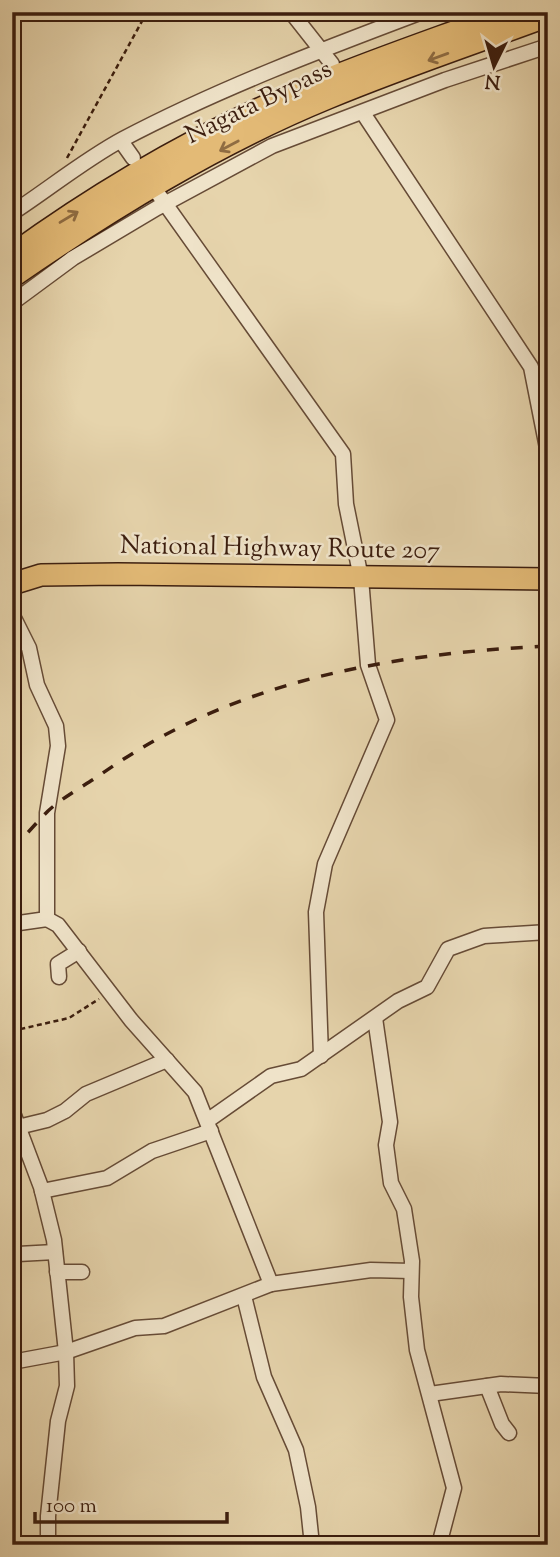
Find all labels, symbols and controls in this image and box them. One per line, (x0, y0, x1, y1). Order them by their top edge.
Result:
north arrow (458, 32, 528, 102)
street label: Nagata Bypass (179, 51, 339, 155)
one-way arrow (427, 52, 449, 64)
text: N (484, 66, 501, 95)
one-way arrow (219, 140, 240, 153)
one-way arrow (59, 210, 79, 224)
street label: National Highway Route 207 (119, 528, 441, 570)
scale bar (35, 1480, 228, 1524)
text: 100 m (46, 1492, 97, 1522)

